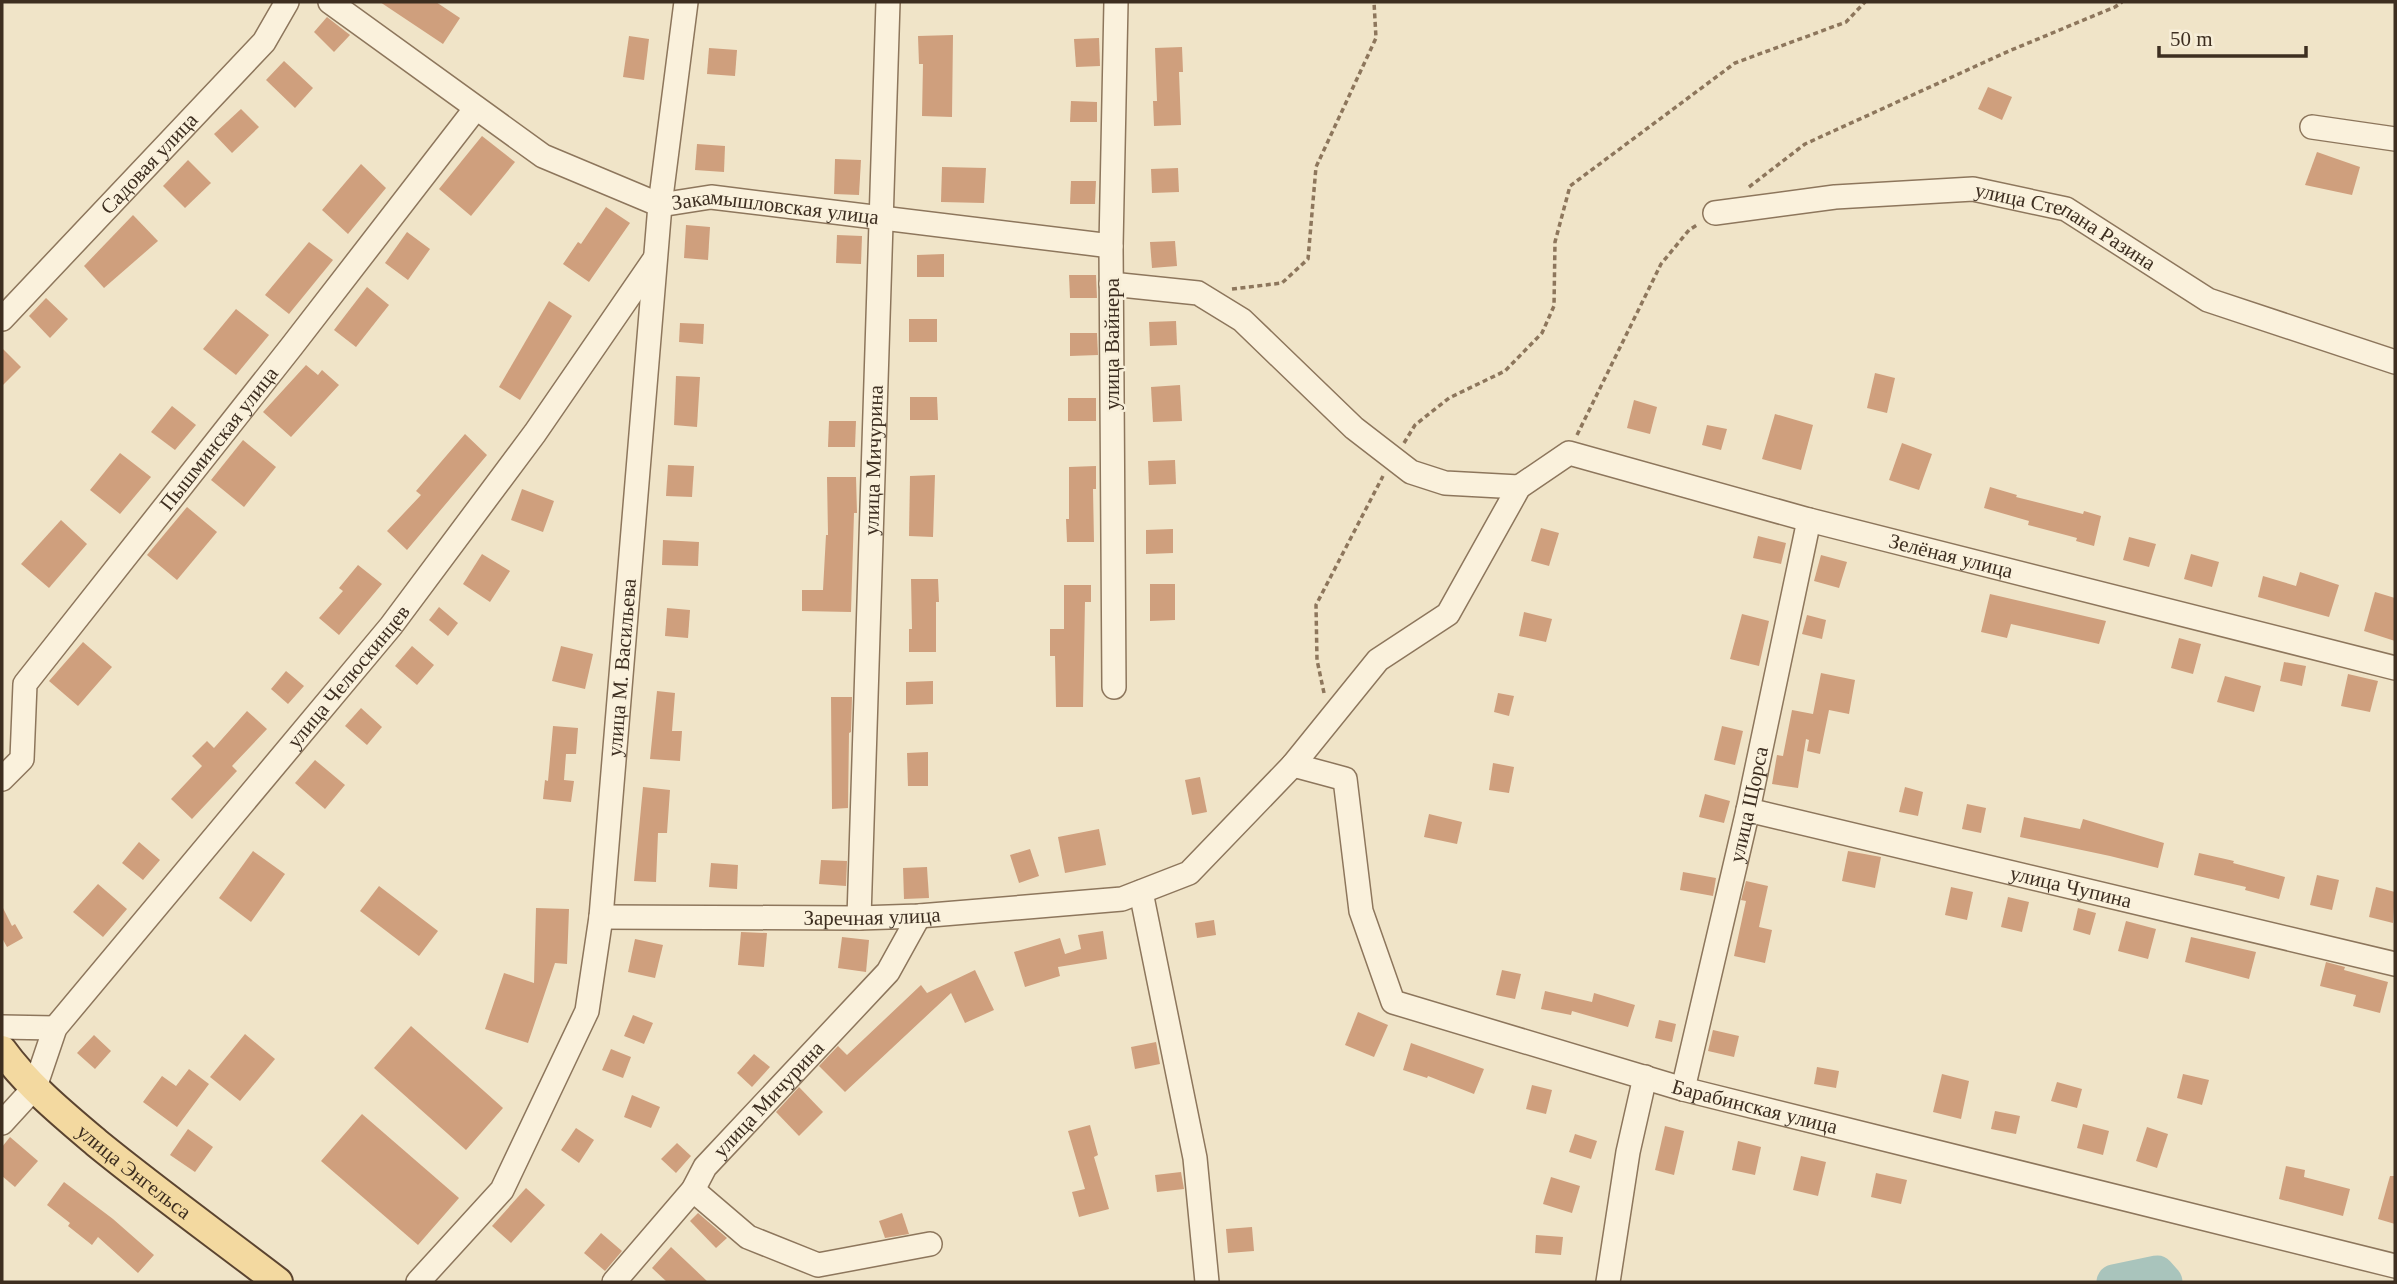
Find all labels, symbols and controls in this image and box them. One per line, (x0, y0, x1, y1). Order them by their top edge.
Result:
scale bar (2159, 14, 2306, 58)
text: 50 m (2170, 27, 2213, 51)
street label: Садовая улица (96, 107, 203, 219)
street label: улица Степана Разина (1973, 178, 2161, 276)
street label: Закамышловская улица (670, 185, 881, 230)
street label: улица Вайнера (1100, 277, 1124, 410)
street label: Пышминская улица (155, 361, 283, 515)
street label: улица Мичурина (859, 384, 888, 536)
street label: Зелёная улица (1886, 529, 2016, 583)
street label: улица М. Васильева (602, 577, 641, 758)
street label: улица Челюскинцев (282, 600, 415, 753)
street label: улица Щорса (1724, 744, 1773, 865)
street label: улица Чупина (2008, 861, 2135, 913)
street label: Заречная улица (803, 902, 942, 930)
street label: улица Мичурина (708, 1036, 829, 1162)
street label: Барабинская улица (1669, 1074, 1841, 1139)
street label: улица Энгельса (72, 1119, 196, 1224)

